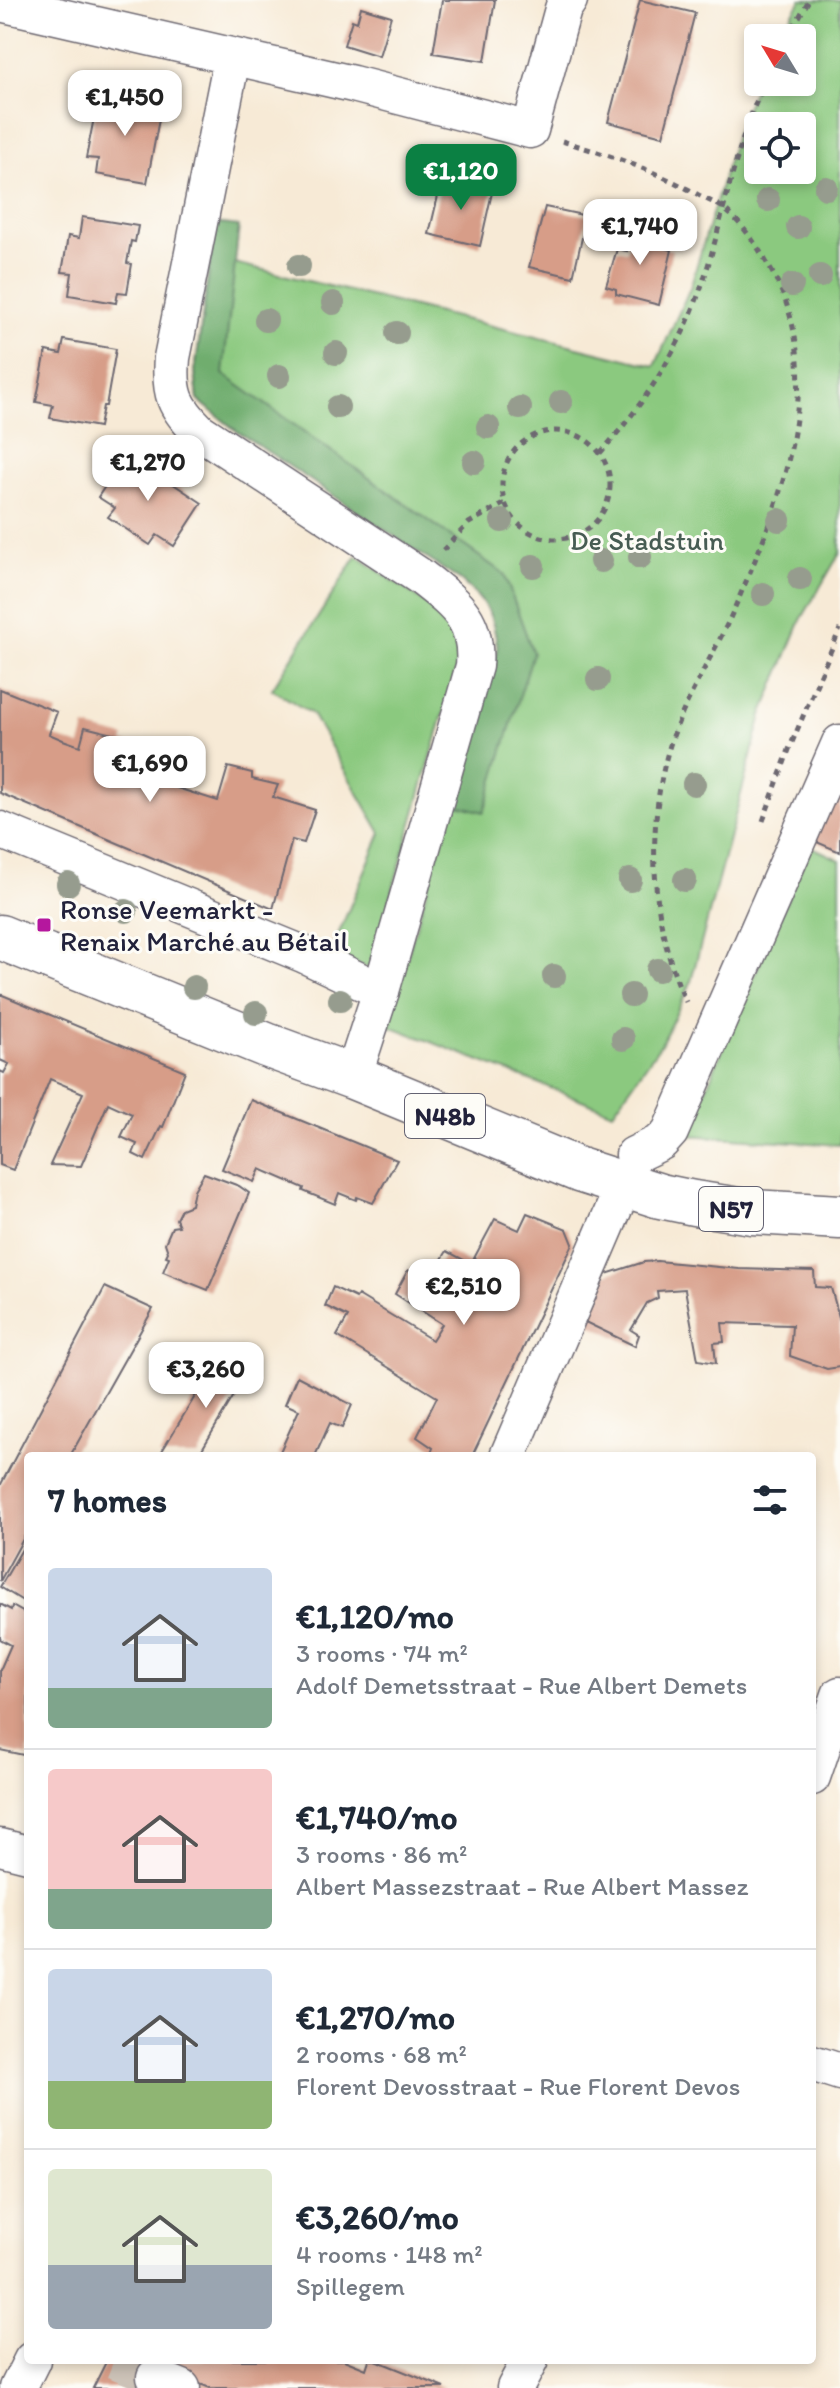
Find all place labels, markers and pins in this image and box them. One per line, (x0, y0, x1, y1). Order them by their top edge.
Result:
pin: €1,450 (60, 70, 190, 138)
pin: €1,120 (396, 144, 526, 212)
pin: €1,740 (575, 199, 705, 267)
pin: €1,270 (83, 435, 213, 503)
pin: €1,690 (85, 736, 215, 804)
place label: Ronse Veemarkt - Renaix Marché au Bétail (60, 892, 349, 958)
marker: Ronse Veemarkt - Renaix Marché au Bétail (35, 916, 53, 934)
pin: €2,510 (399, 1259, 529, 1327)
pin: €3,260 (141, 1342, 271, 1410)

